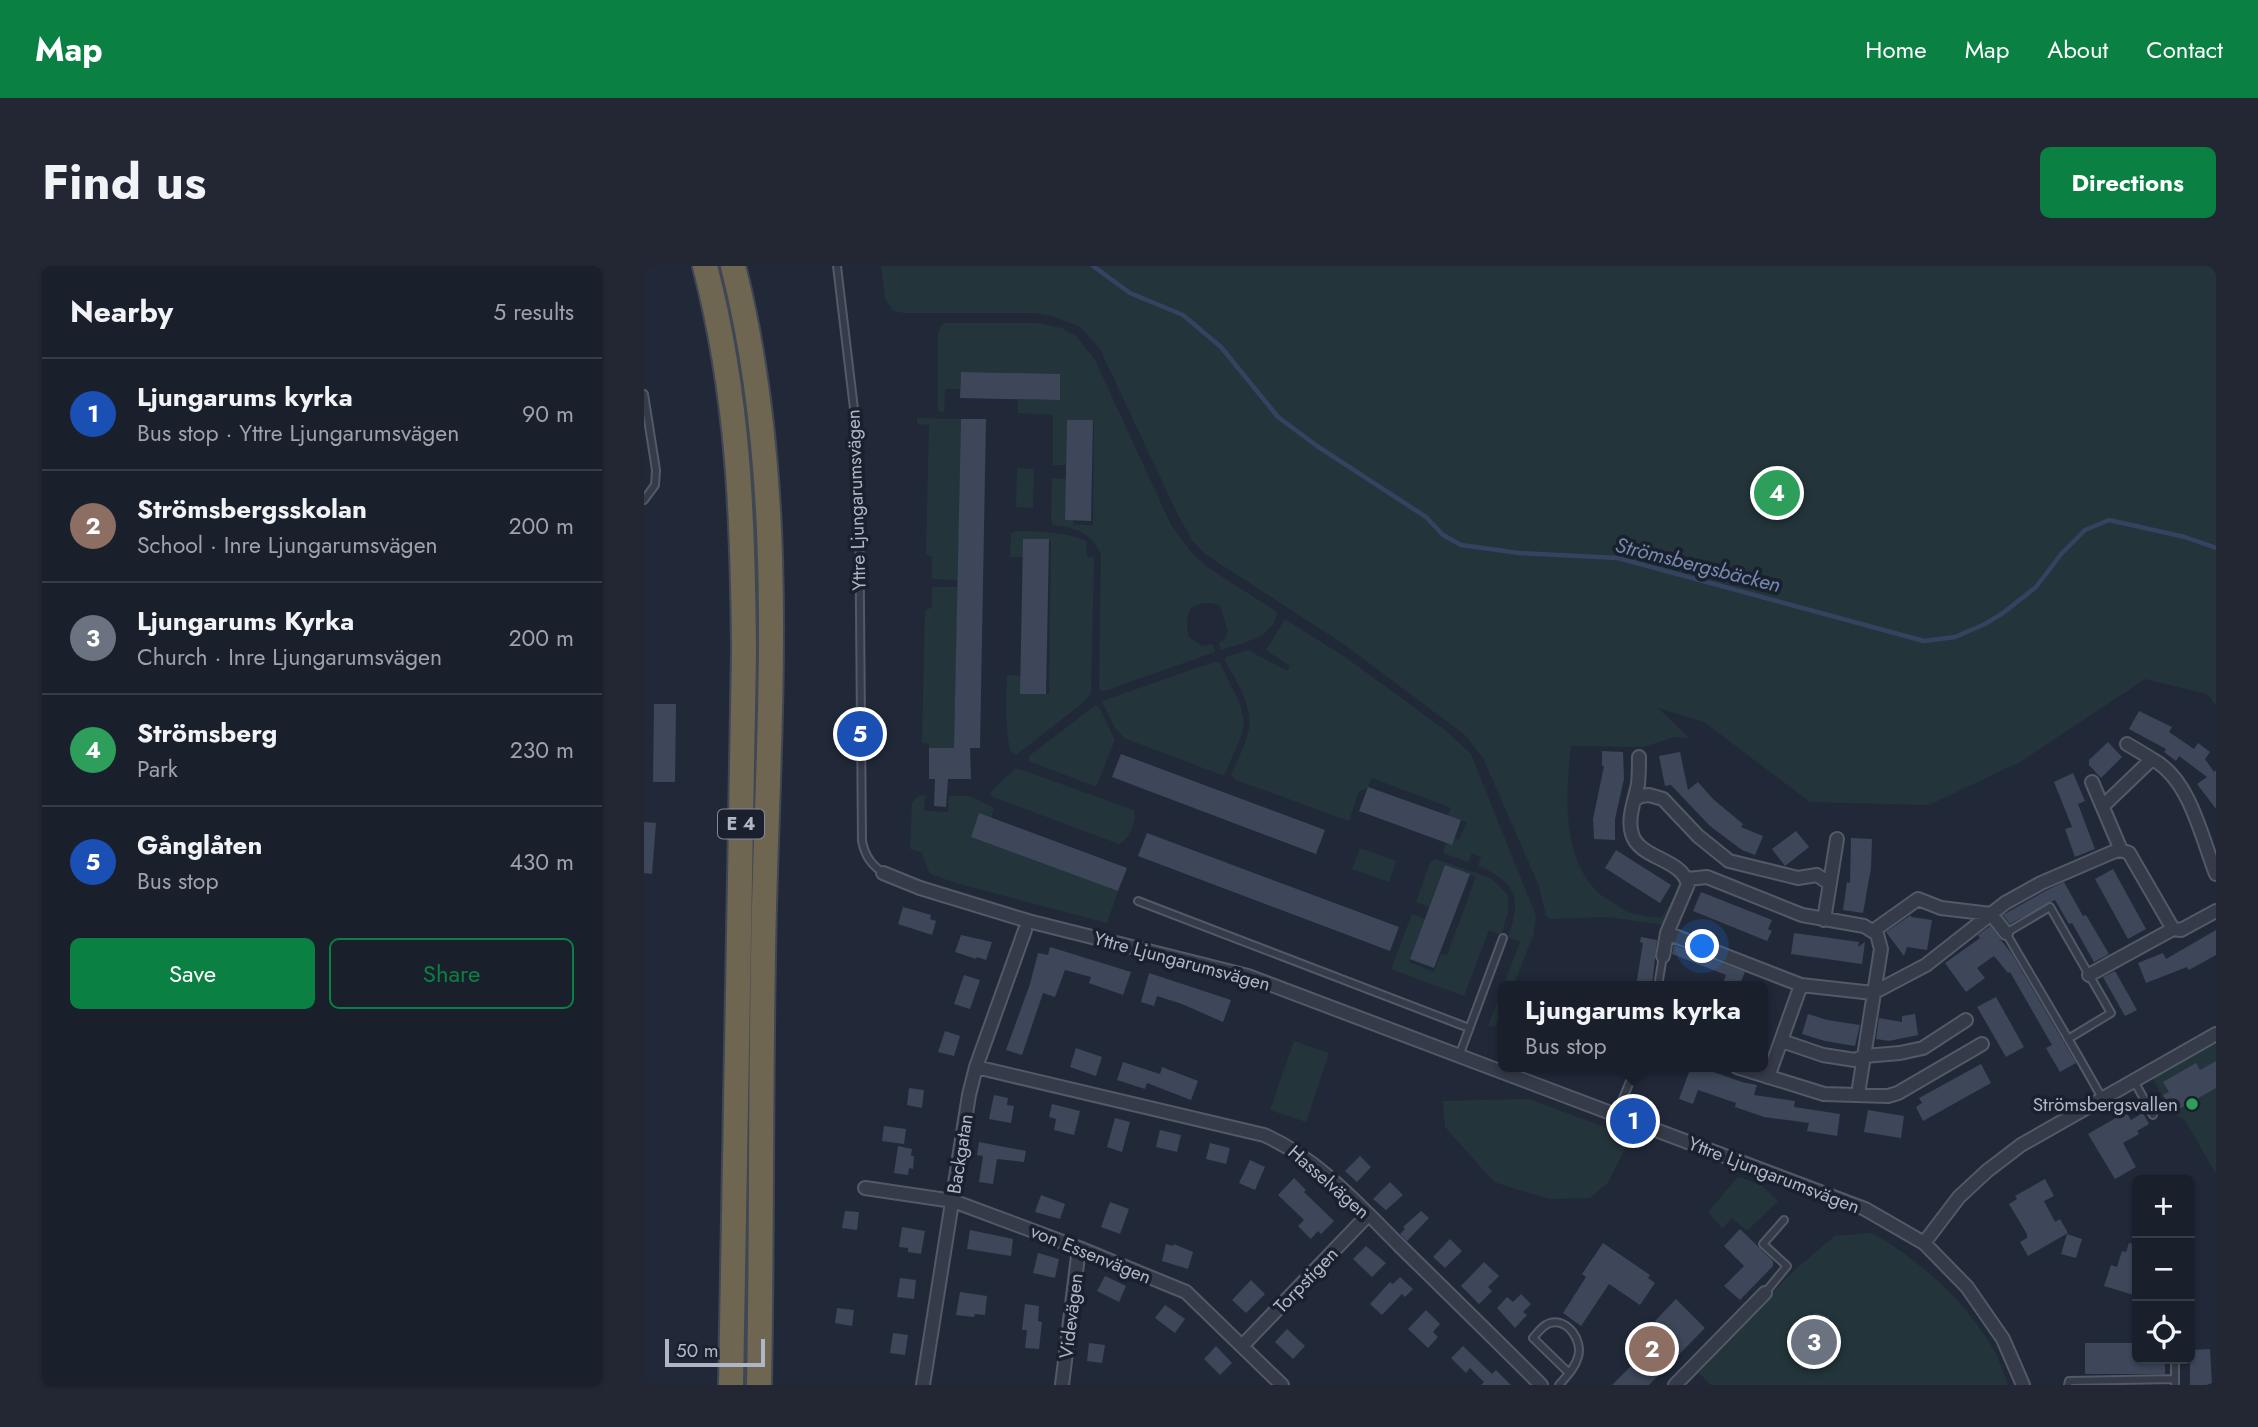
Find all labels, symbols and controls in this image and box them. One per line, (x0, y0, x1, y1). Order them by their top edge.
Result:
text: Map (35, 26, 103, 73)
text: Home (1865, 32, 1927, 67)
text: Map (1965, 32, 2009, 67)
text: About (2047, 32, 2108, 67)
text: Contact (2146, 32, 2223, 67)
text: Find us (42, 147, 206, 217)
button: Directions (2040, 147, 2216, 218)
text: Nearby (70, 290, 173, 333)
text: 5 results (493, 295, 574, 329)
text: Ljungarums kyrka (137, 378, 353, 416)
text: 1 (87, 397, 99, 431)
text: 90 m (522, 397, 574, 431)
street label: Yttre Ljungarumsvägen (839, 409, 873, 591)
text: Bus stop · Yttre Ljungarumsvägen (137, 416, 459, 450)
pin: 4 (1754, 467, 1800, 519)
text: Strömsbergsskolan (137, 490, 367, 528)
text: 2 (85, 509, 101, 543)
text: 200 m (508, 509, 574, 543)
text: School · Inre Ljungarumsvägen (137, 528, 438, 562)
water label: Strömsbergsbäcken (1612, 530, 1784, 600)
text: Ljungarums Kyrka (137, 602, 354, 640)
text: 3 (86, 621, 100, 655)
text: 200 m (508, 621, 574, 655)
text: Church · Inre Ljungarumsvägen (137, 640, 442, 674)
pin: 5 (837, 708, 883, 760)
text: Strömsberg (137, 714, 277, 752)
text: 4 (85, 733, 101, 767)
text: 230 m (510, 733, 574, 767)
text: Park (137, 752, 178, 786)
road number: E 4 (718, 810, 764, 838)
text: Gånglåten (137, 826, 262, 864)
text: 5 (86, 845, 100, 879)
text: 430 m (509, 845, 574, 879)
text: Bus stop (137, 864, 219, 898)
street label: Yttre Ljungarumsvägen (1091, 924, 1273, 998)
your location (1685, 929, 1719, 963)
button: Save (70, 938, 315, 1009)
button: Share (329, 938, 574, 1009)
popup (1498, 981, 1768, 1072)
text: Ljungarums kyrka (1525, 991, 1741, 1029)
text: Bus stop (1525, 1029, 1607, 1063)
place label: Strömsbergsvallen (2033, 1091, 2178, 1118)
pin: 1 (1610, 1095, 1656, 1147)
marker: Strömsbergsvallen (2184, 1096, 2200, 1112)
street label: Backgatan (940, 1112, 980, 1196)
street label: Yttre Ljungarumsvägen (1684, 1130, 1864, 1220)
street label: Hasselvägen (1282, 1139, 1376, 1225)
map controls (2132, 1175, 2195, 1364)
button: + (2132, 1175, 2195, 1238)
street label: von Essenvägen (1027, 1218, 1155, 1290)
button: − (2132, 1238, 2195, 1301)
street label: Torpstigen (1268, 1241, 1344, 1319)
street label: Videvägen (1052, 1272, 1090, 1360)
button: locate (2132, 1301, 2195, 1364)
pin: 3 (1791, 1316, 1837, 1368)
pin: 2 (1629, 1323, 1675, 1375)
scale bar (665, 1336, 765, 1368)
text: 50 m (676, 1337, 719, 1364)

